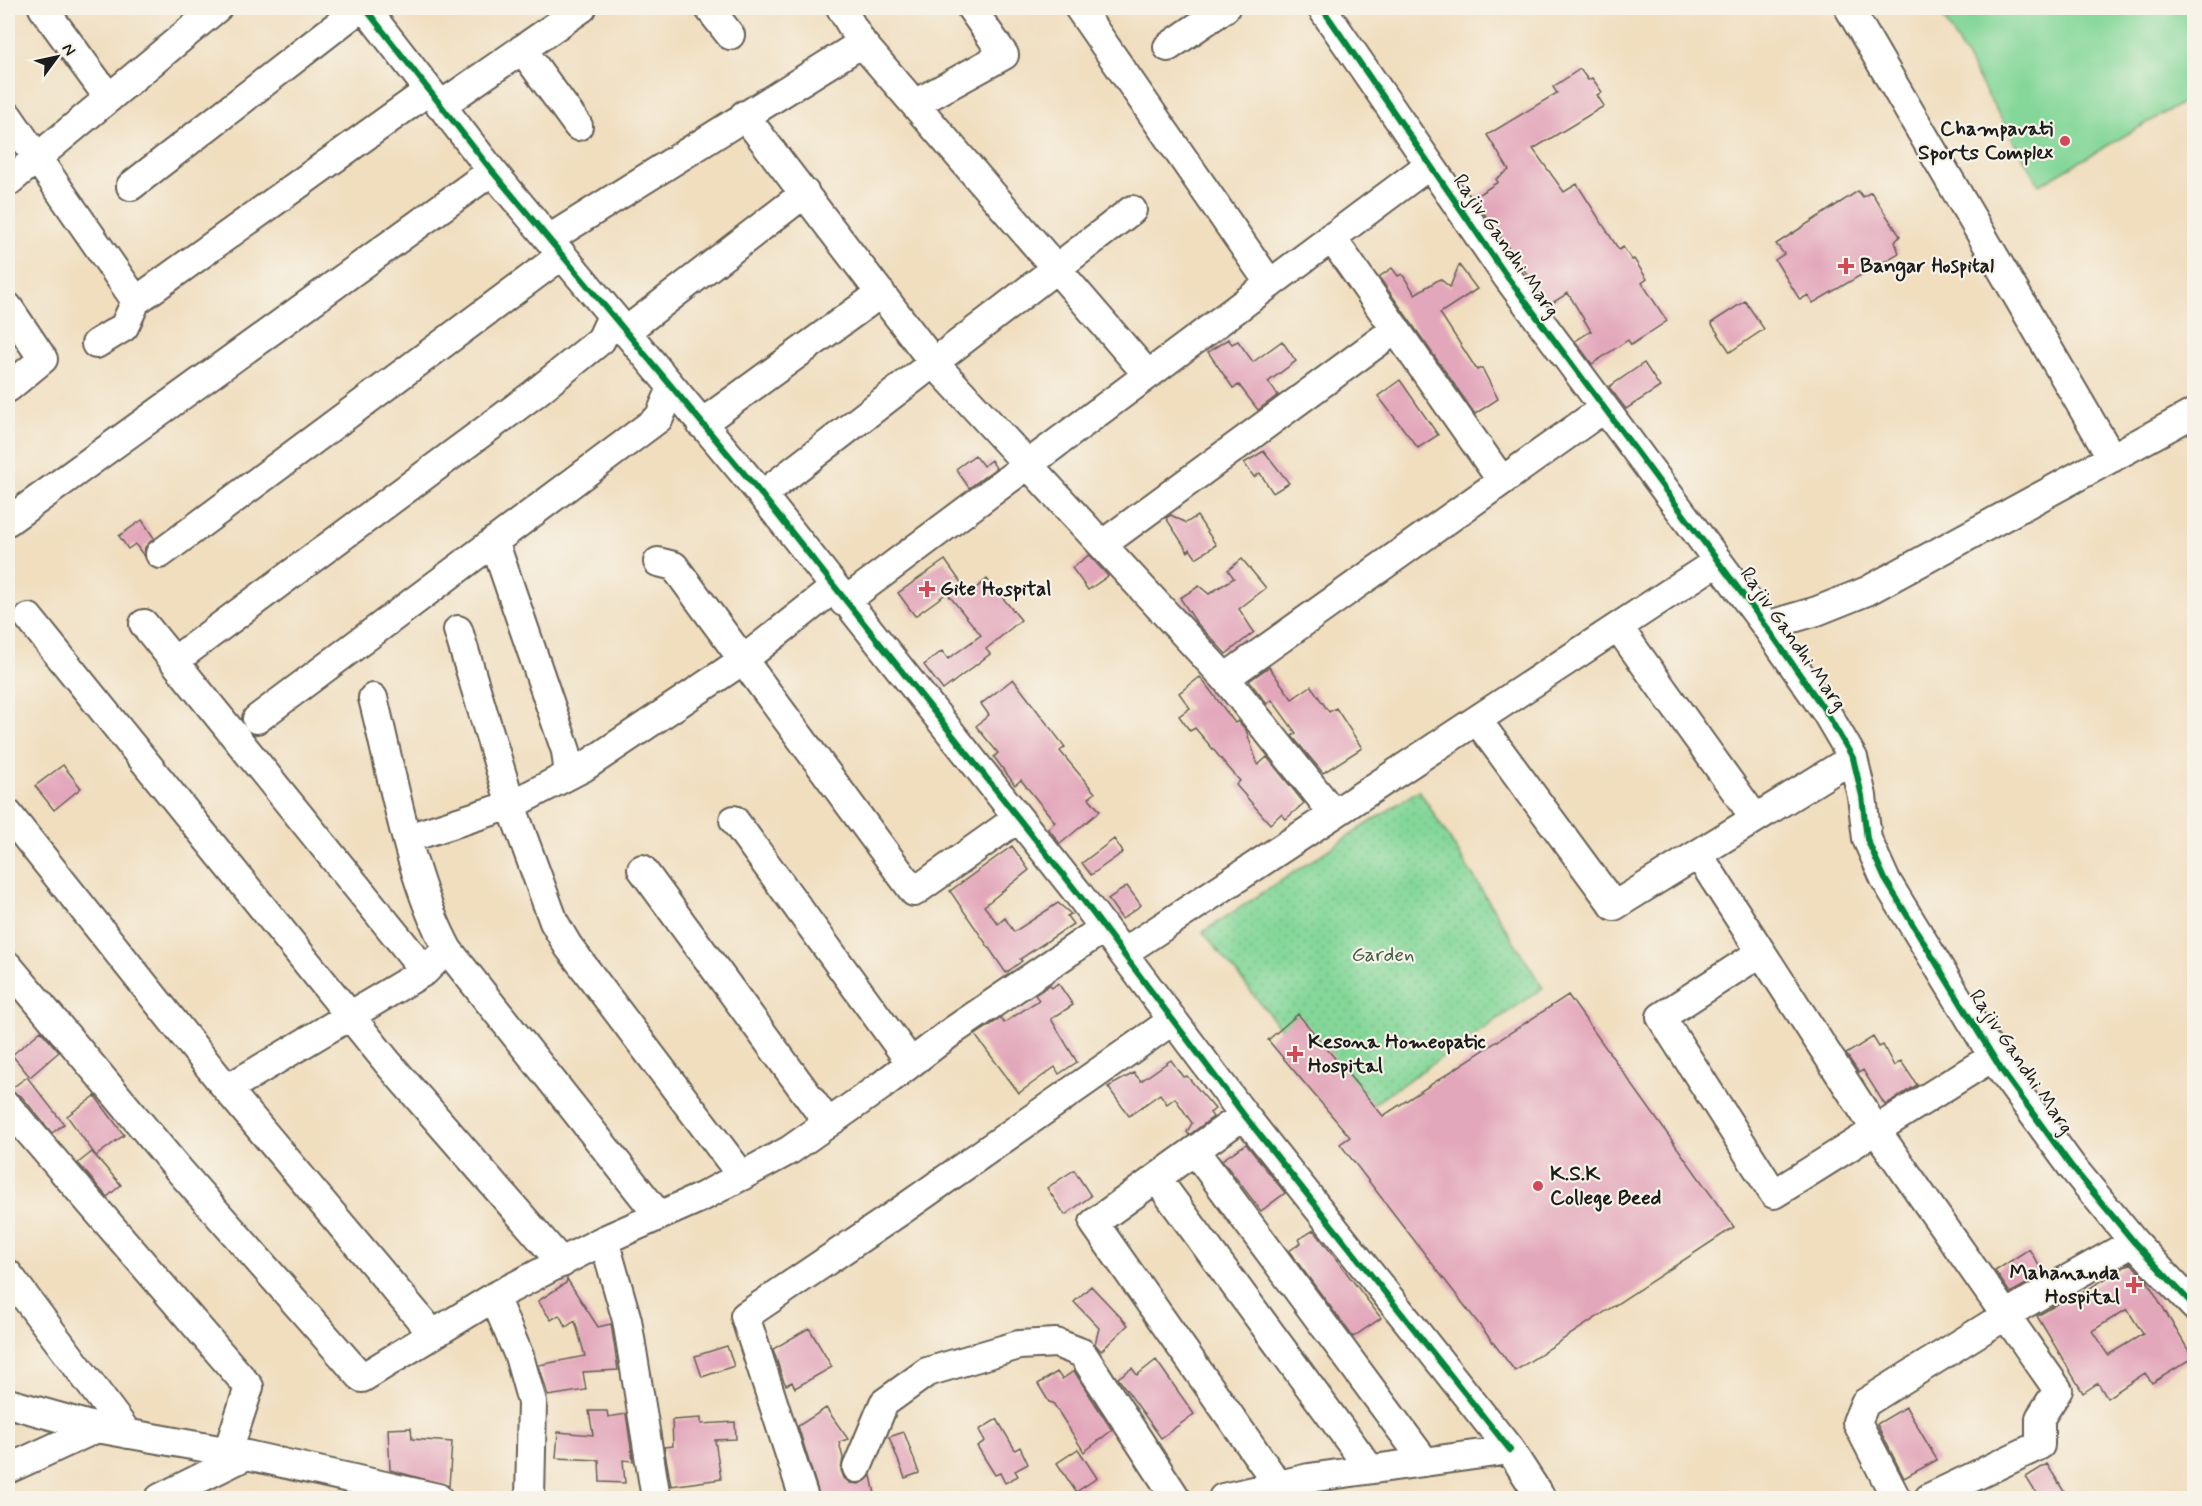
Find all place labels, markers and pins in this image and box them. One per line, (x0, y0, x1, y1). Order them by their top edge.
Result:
place label: Champavati Sports Complex (1918, 115, 2054, 167)
marker: Champavati Sports Complex (2058, 134, 2072, 148)
place label: Bangar Hospital (1860, 252, 1994, 282)
marker: Bangar Hospital (1837, 257, 1855, 275)
place label: Gite Hospital (940, 575, 1052, 603)
marker: Gite Hospital (918, 580, 936, 598)
place label: Kesona Homeopatic Hospital (1308, 1028, 1486, 1080)
marker: Kesona Homeopatic Hospital (1286, 1045, 1304, 1063)
place label: K.S.K College Beed (1550, 1160, 1662, 1212)
marker: K.S.K College Beed (1531, 1179, 1545, 1193)
place label: Mahananda Hospital (2009, 1259, 2120, 1311)
marker: Mahananda Hospital (2125, 1276, 2143, 1294)

